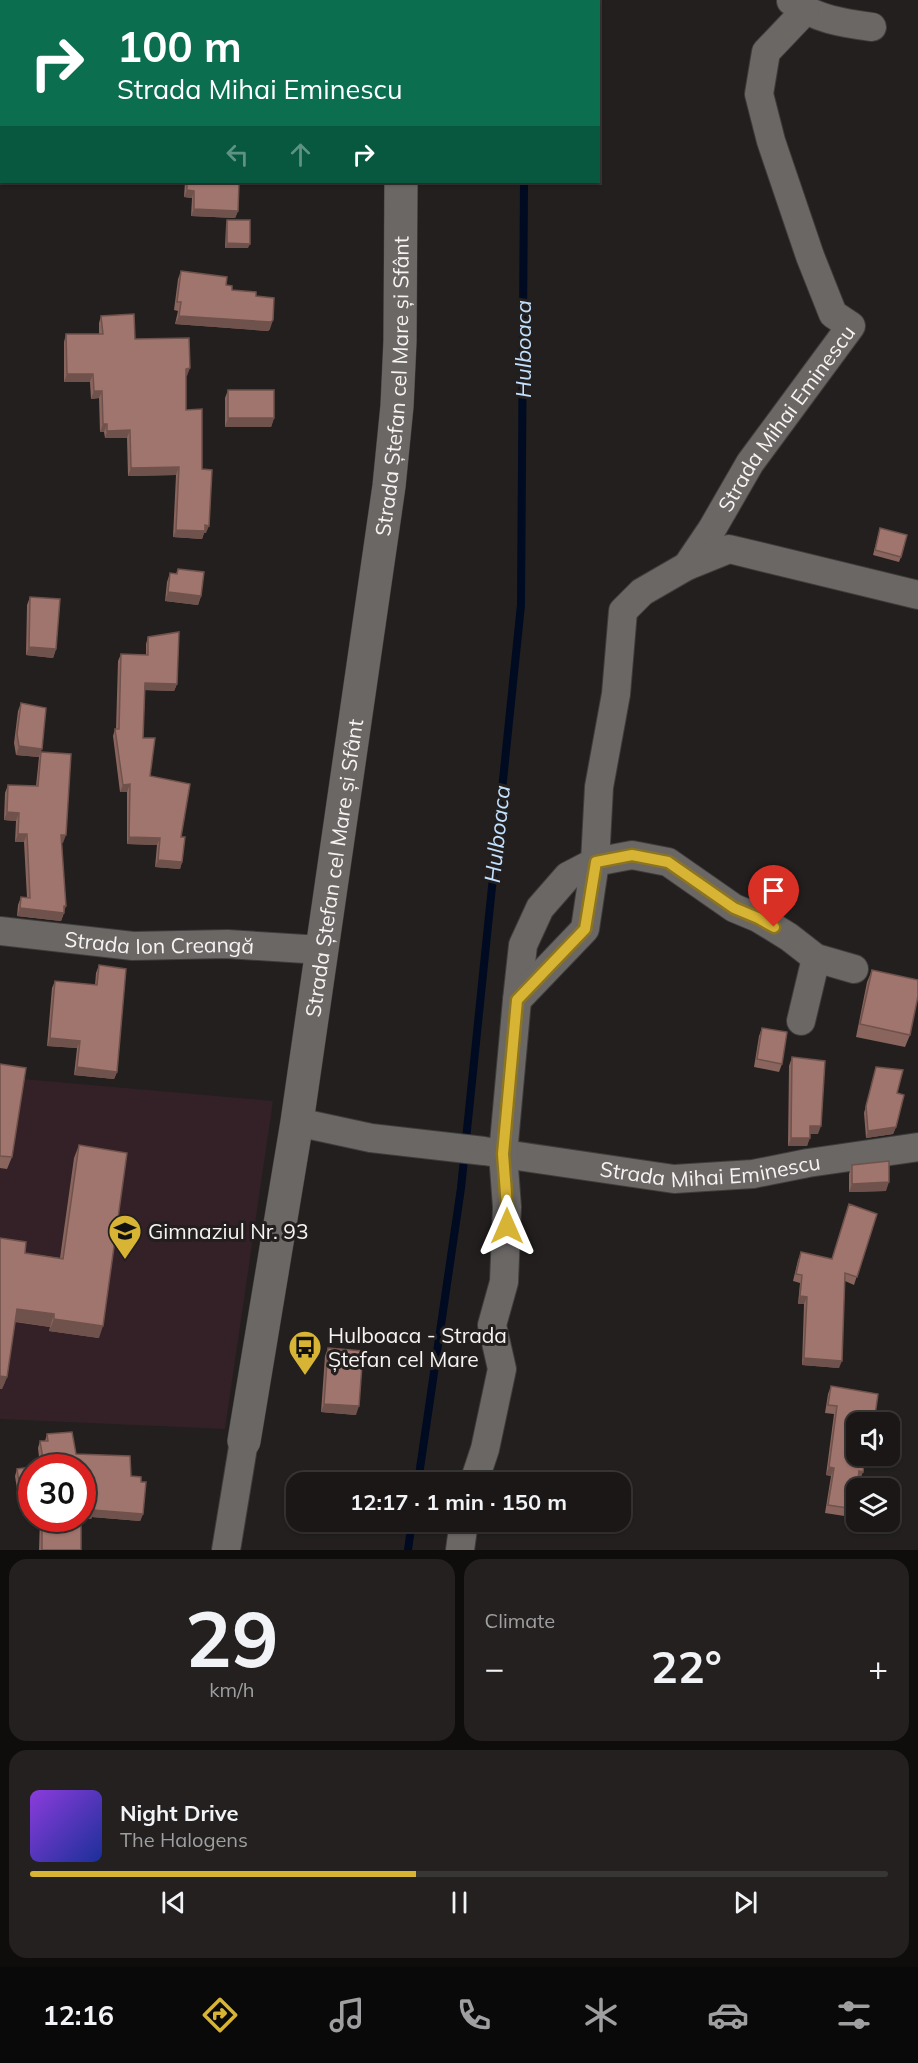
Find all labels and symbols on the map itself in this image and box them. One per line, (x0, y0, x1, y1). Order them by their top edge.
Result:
street label: Strada Ștefan cel Mare și Sfânt (369, 236, 414, 538)
water label: Hulboaca (509, 300, 537, 398)
street label: Strada Mihai Eminescu (712, 320, 860, 516)
street label: Strada Ștefan cel Mare și Sfânt (299, 717, 368, 1019)
water label: Hulboaca (478, 784, 516, 884)
pin (748, 865, 799, 927)
street label: Strada Ion Creangă (63, 925, 255, 959)
street label: Strada Mihai Eminescu (598, 1148, 822, 1192)
position arrow (475, 1194, 539, 1258)
school or university icon: Gimnaziul Nr. 93 (107, 1213, 143, 1260)
place label: Gimnaziul Nr. 93 (148, 1218, 309, 1244)
place label: Hulboaca - Strada Ștefan cel Mare (328, 1322, 507, 1373)
bus stop icon: Hulboaca - Strada Ștefan cel Mare (287, 1329, 323, 1376)
speed limit sign: 30 (18, 1454, 96, 1532)

